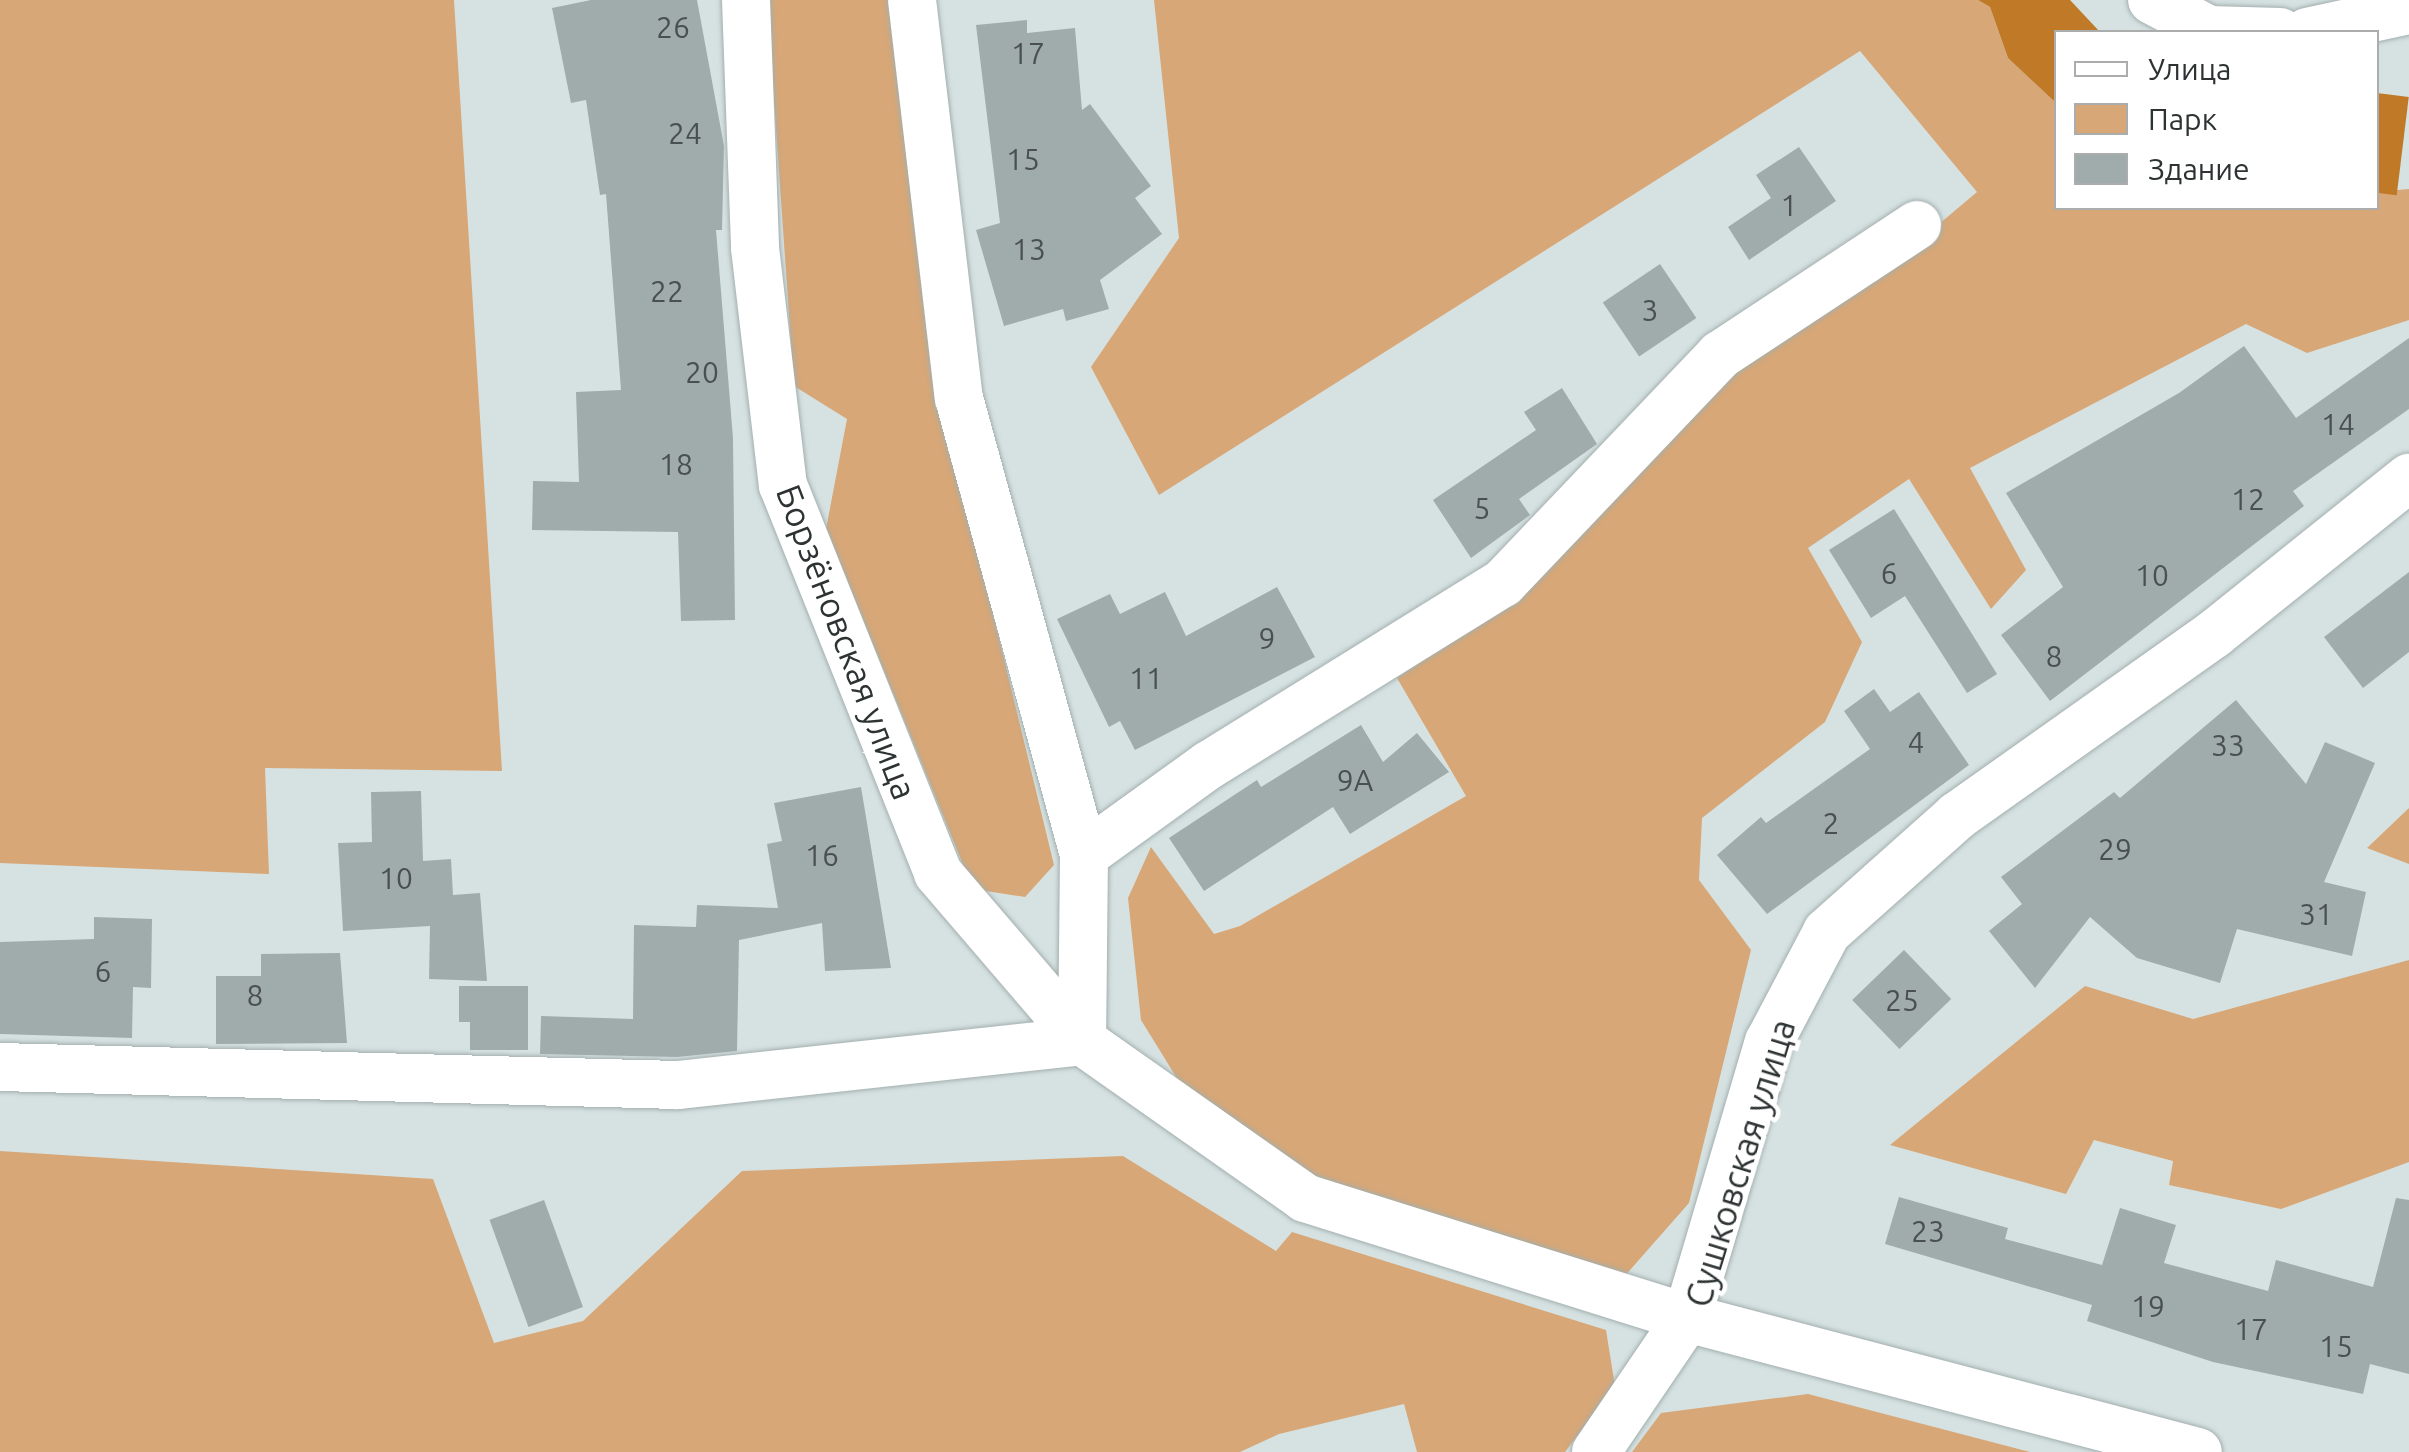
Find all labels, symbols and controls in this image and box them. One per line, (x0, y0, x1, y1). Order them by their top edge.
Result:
house number: 26 (656, 9, 690, 45)
legend (2054, 30, 2379, 210)
house number: 17 (1011, 35, 1045, 71)
text: Улица (2148, 52, 2232, 86)
text: Парк (2148, 102, 2217, 136)
house number: 24 (668, 115, 702, 151)
house number: 15 (1006, 141, 1040, 177)
text: Здание (2148, 152, 2250, 186)
house number: 1 (1781, 187, 1797, 223)
house number: 13 (1012, 231, 1046, 267)
house number: 22 (650, 273, 684, 309)
house number: 3 (1642, 292, 1658, 328)
house number: 20 (685, 354, 719, 390)
house number: 14 (2321, 406, 2355, 442)
house number: 18 (659, 446, 693, 482)
street label: Борзёновская улица (768, 479, 926, 805)
house number: 12 (2231, 481, 2265, 517)
house number: 5 (1474, 490, 1490, 526)
house number: 6 (1881, 555, 1897, 591)
house number: 10 (2135, 557, 2169, 593)
house number: 9 (1259, 620, 1275, 656)
house number: 8 (2046, 638, 2062, 674)
house number: 11 (1129, 660, 1163, 696)
house number: 4 (1908, 724, 1924, 760)
house number: 33 (2211, 727, 2245, 763)
house number: 9А (1337, 762, 1373, 798)
house number: 2 (1823, 805, 1839, 841)
house number: 29 (2098, 831, 2132, 867)
house number: 16 (805, 837, 839, 873)
house number: 10 (379, 860, 413, 896)
house number: 31 (2299, 896, 2333, 932)
house number: 6 (95, 953, 111, 989)
house number: 8 (247, 977, 263, 1013)
house number: 25 (1885, 982, 1919, 1018)
street label: Сушковская улица (1676, 1014, 1804, 1312)
house number: 23 (1911, 1213, 1945, 1249)
house number: 19 (2131, 1288, 2165, 1324)
house number: 17 (2234, 1311, 2268, 1347)
house number: 15 (2319, 1328, 2353, 1364)

